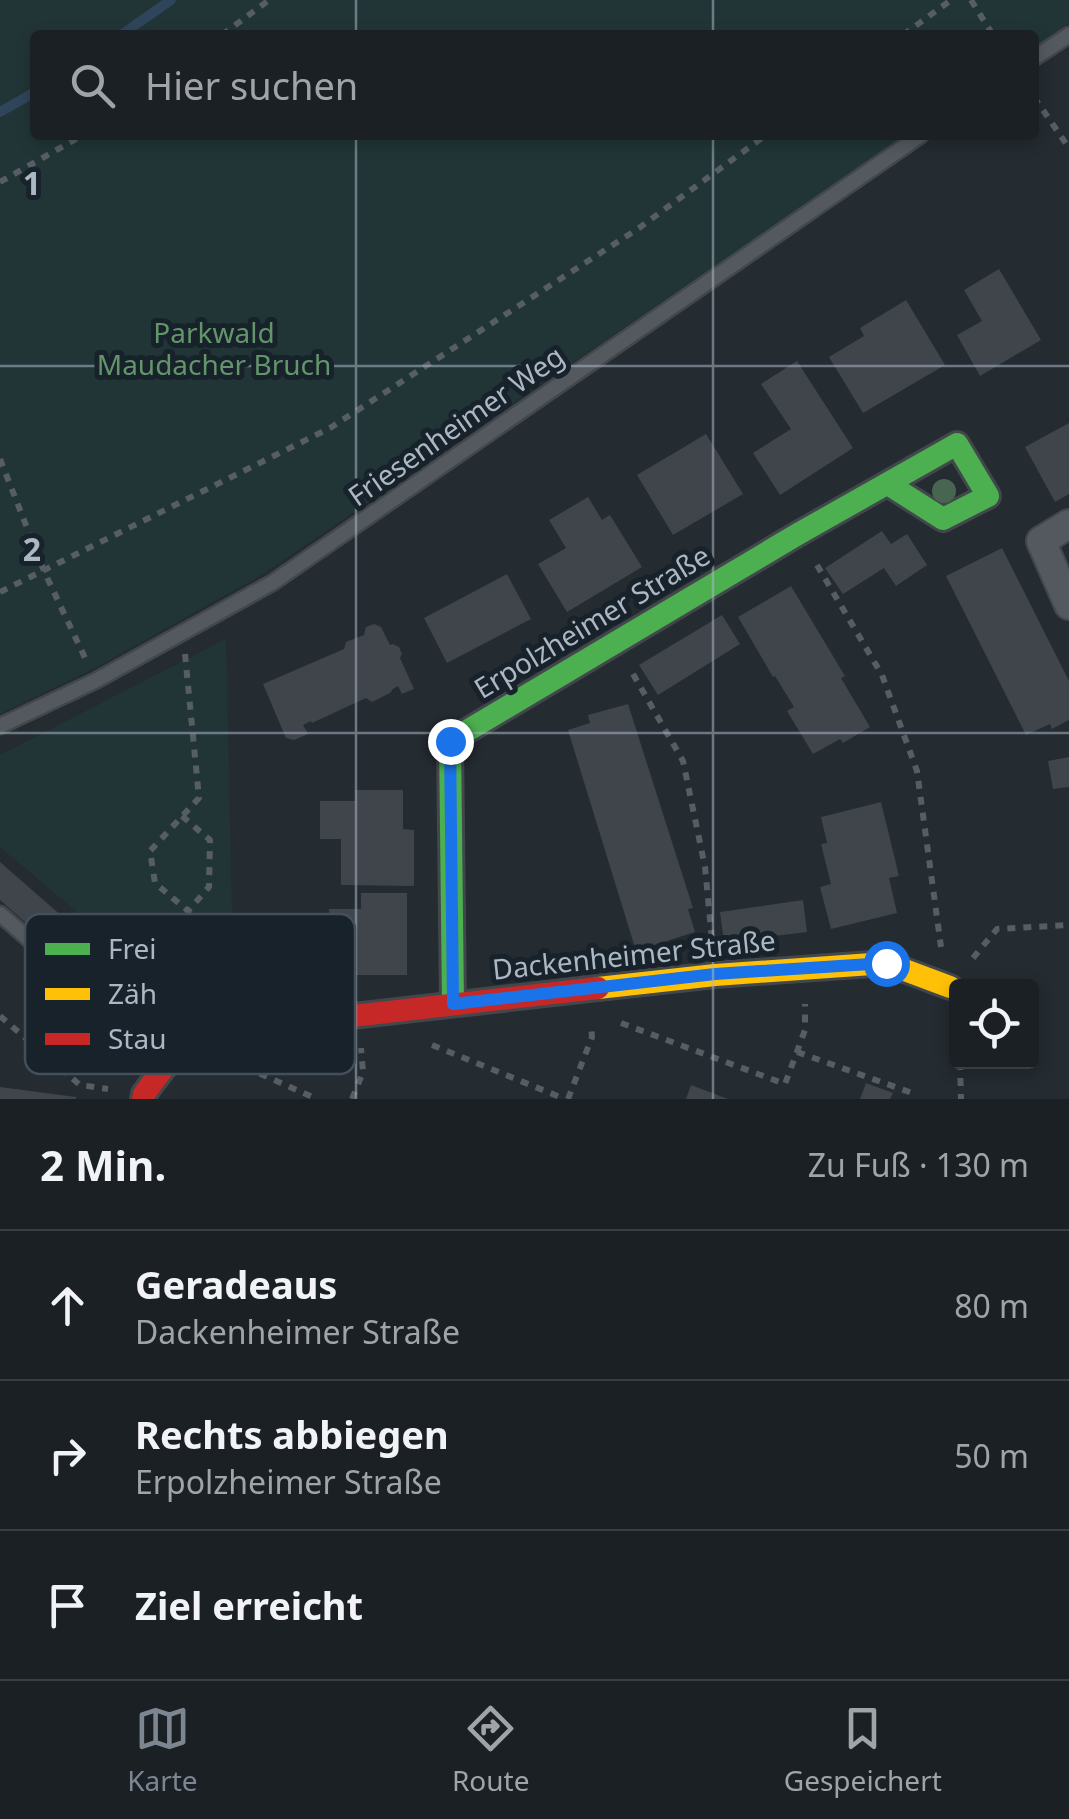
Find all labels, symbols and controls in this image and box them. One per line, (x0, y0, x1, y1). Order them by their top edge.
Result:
search box (30, 30, 1039, 140)
icon: search (65, 58, 120, 113)
text: Hier suchen (145, 59, 358, 111)
text: 1 (23, 161, 41, 204)
park label: Parkwald Maudacher Bruch (97, 313, 331, 383)
street label: Friesenheimer Weg (340, 336, 571, 514)
text: 2 (23, 527, 41, 570)
street label: Erpolzheimer Straße (467, 536, 716, 707)
route end (428, 719, 474, 765)
legend (25, 914, 355, 1074)
street label: Dackenheimer Straße (490, 920, 777, 988)
text: Frei (108, 929, 157, 967)
route start (864, 941, 910, 987)
text: Zäh (108, 974, 157, 1012)
map controls (949, 979, 1039, 1069)
button: locate (949, 979, 1039, 1069)
text: Stau (108, 1019, 167, 1057)
text: 2 Min. (40, 1136, 166, 1193)
text: Zu Fuß · 130 m (808, 1143, 1029, 1186)
text: Geradeaus (135, 1258, 337, 1310)
icon: ahead (40, 1278, 95, 1333)
text: 80 m (954, 1284, 1029, 1327)
text: Dackenheimer Straße (135, 1310, 460, 1353)
text: Rechts abbiegen (135, 1408, 449, 1460)
icon: right (40, 1428, 95, 1483)
text: 50 m (954, 1434, 1029, 1477)
text: Erpolzheimer Straße (135, 1460, 442, 1503)
icon: arrive (40, 1578, 95, 1633)
text: Ziel erreicht (135, 1579, 363, 1631)
tab: Karte (127, 1701, 198, 1799)
tab: Route (452, 1701, 530, 1799)
tab: Gespeichert (784, 1701, 942, 1799)

